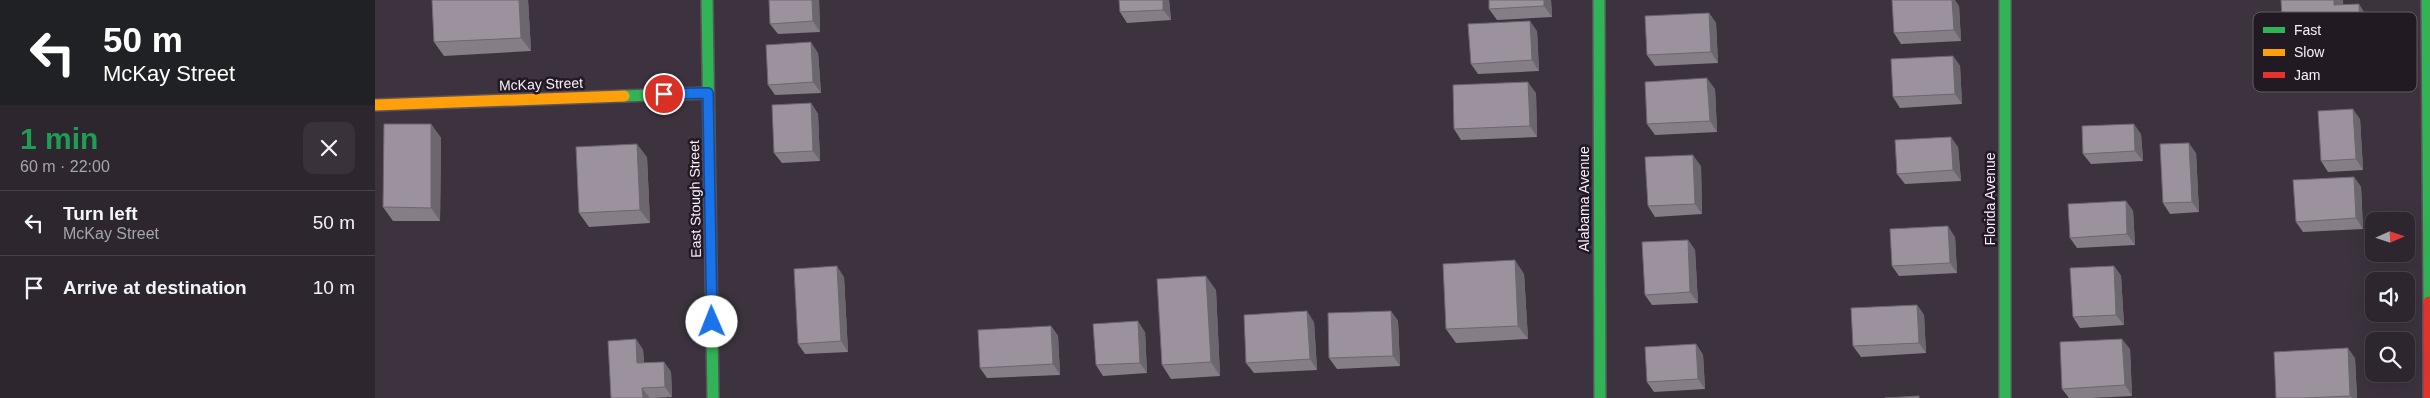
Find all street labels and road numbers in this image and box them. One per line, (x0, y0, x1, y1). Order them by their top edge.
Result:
street label: McKay Street (499, 75, 583, 93)
street label: East Stough Street (686, 140, 704, 258)
street label: Alabama Avenue (1576, 146, 1592, 252)
street label: Florida Avenue (1982, 152, 1998, 246)

